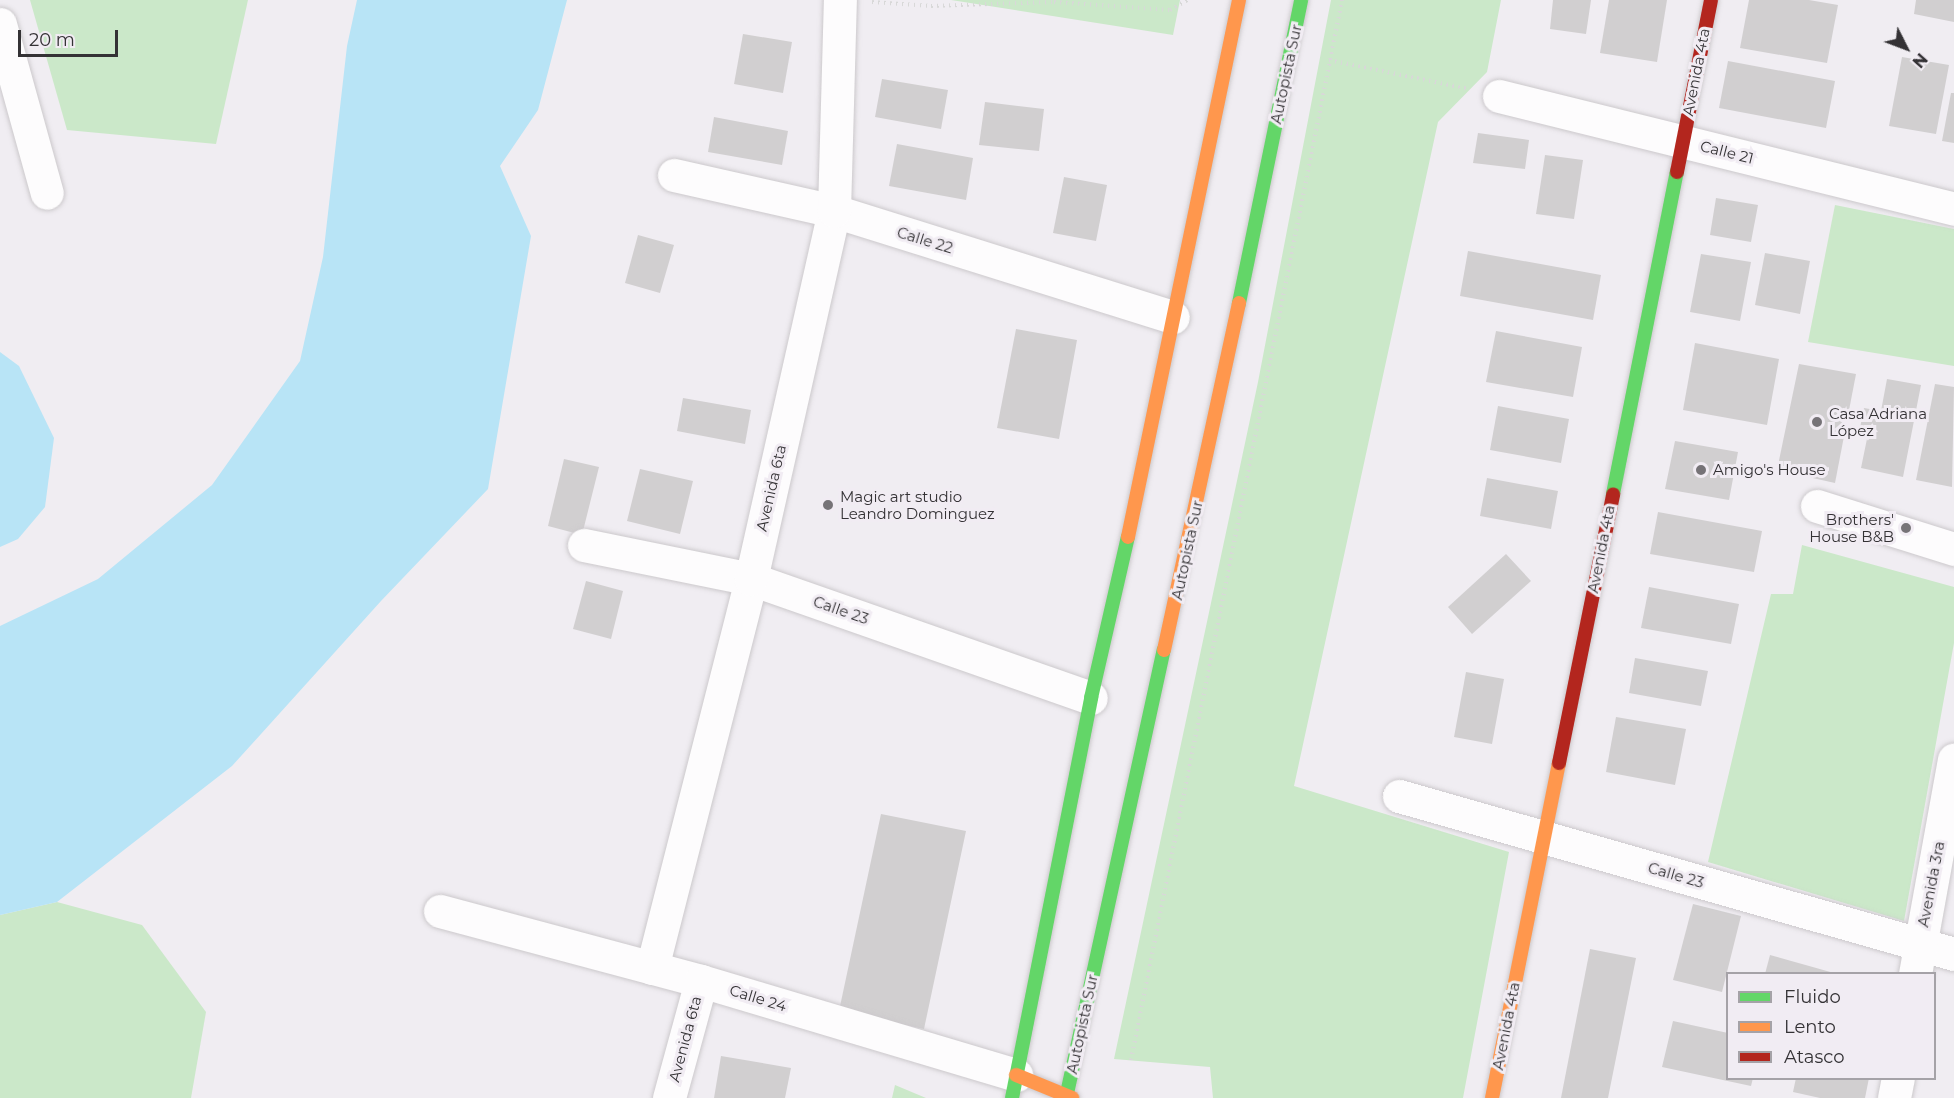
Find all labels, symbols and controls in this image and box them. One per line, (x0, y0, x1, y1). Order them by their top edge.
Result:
scale bar (21, 18, 122, 56)
north arrow (1876, 18, 1936, 78)
street label: Autopista Sur (1267, 23, 1305, 125)
street label: Avenida 4ta (1679, 27, 1713, 117)
text: 20 m (29, 29, 75, 51)
text: N (1908, 49, 1931, 72)
street label: Calle 21 (1698, 137, 1756, 167)
street label: Calle 22 (895, 223, 955, 257)
place label: Casa Adriana López (1829, 404, 1927, 439)
marker: Casa Adriana López (1810, 415, 1824, 429)
street label: Avenida 6ta (752, 443, 790, 533)
place label: Amigo's House (1713, 461, 1825, 479)
marker: Amigo's House (1694, 463, 1708, 477)
place label: Magic art studio Leandro Dominguez (840, 487, 995, 522)
marker: Magic art studio Leandro Dominguez (821, 498, 835, 512)
street label: Autopista Sur (1168, 499, 1206, 601)
street label: Avenida 4ta (1584, 504, 1618, 594)
place label: Brothers' House B&B (1809, 510, 1894, 545)
marker: Brothers' House B&B (1899, 521, 1913, 535)
street label: Calle 23 (811, 592, 871, 628)
street label: Avenida 3ra (1914, 839, 1948, 929)
street label: Calle 23 (1646, 858, 1706, 892)
legend (1726, 972, 1936, 1080)
street label: Autopista Sur (1063, 973, 1101, 1075)
street label: Calle 24 (727, 981, 789, 1015)
street label: Avenida 4ta (1489, 981, 1523, 1071)
text: Fluido (1784, 986, 1841, 1008)
street label: Avenida 6ta (665, 994, 705, 1084)
text: Lento (1784, 1016, 1836, 1038)
text: Atasco (1784, 1046, 1844, 1068)

